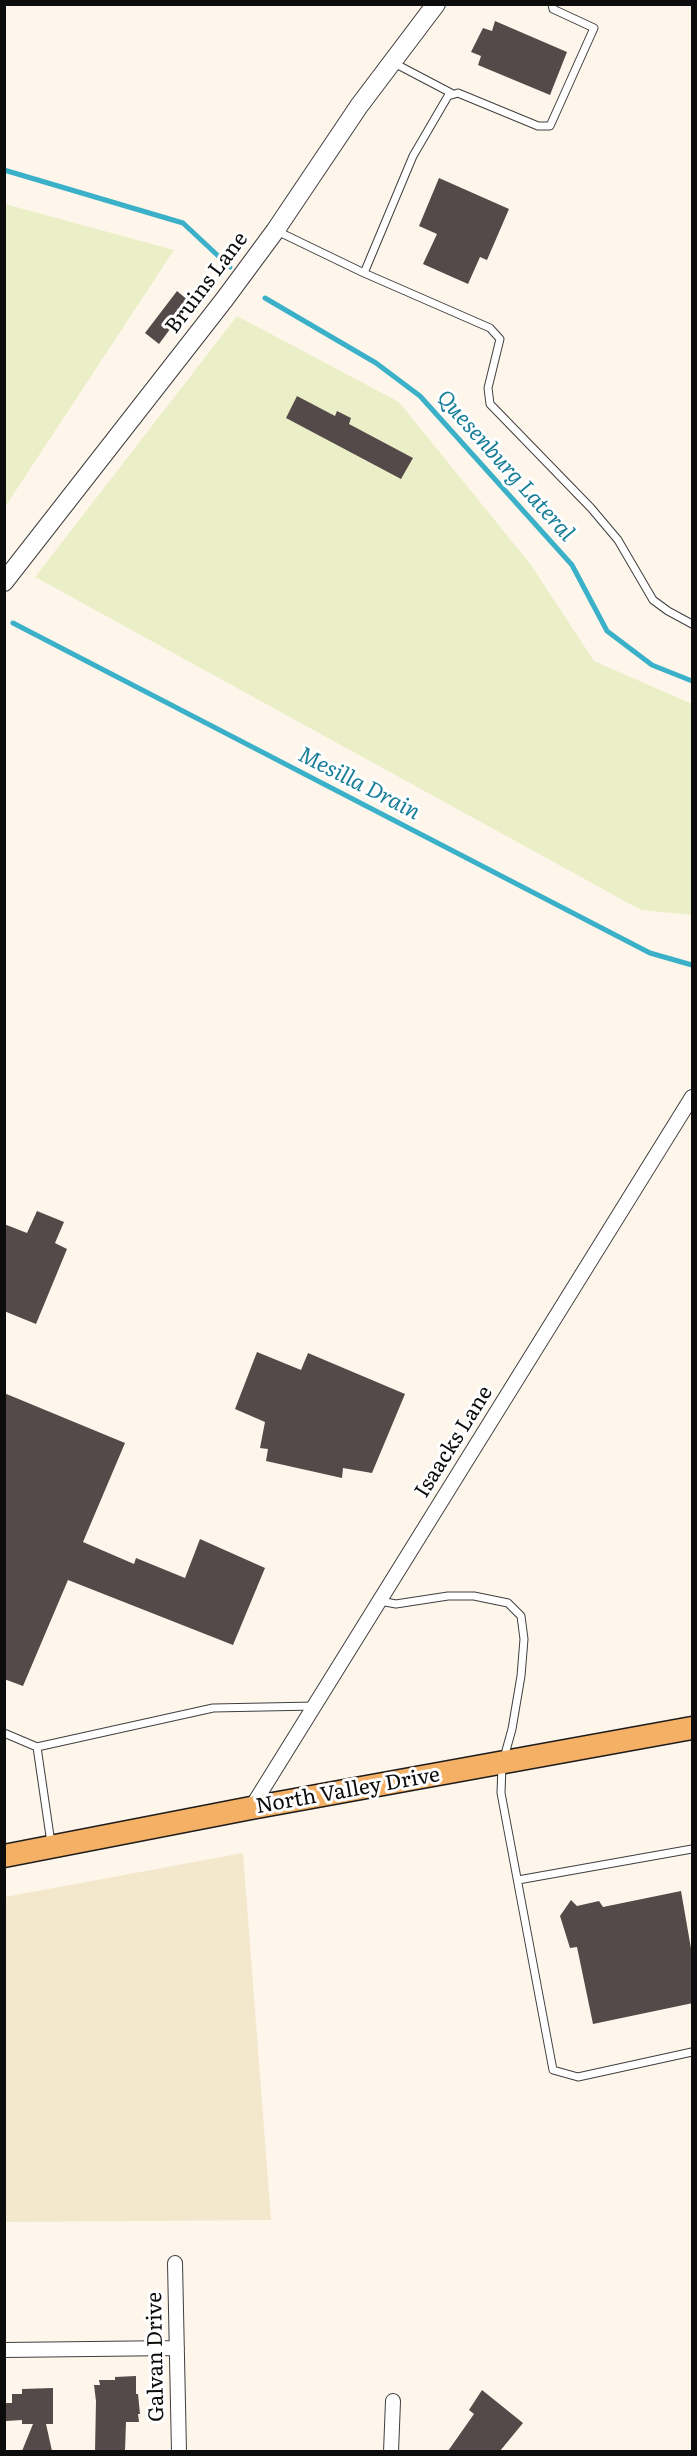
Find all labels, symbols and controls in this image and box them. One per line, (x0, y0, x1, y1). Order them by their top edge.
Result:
street label: Bruins Lane (161, 227, 253, 339)
water label: Quesenburg Lateral (430, 385, 580, 547)
water label: Mesilla Drain (294, 742, 424, 826)
street label: Isaacks Lane (410, 1382, 498, 1502)
street label: North Valley Drive (254, 1762, 442, 1820)
street label: Galvan Drive (142, 2292, 170, 2422)

